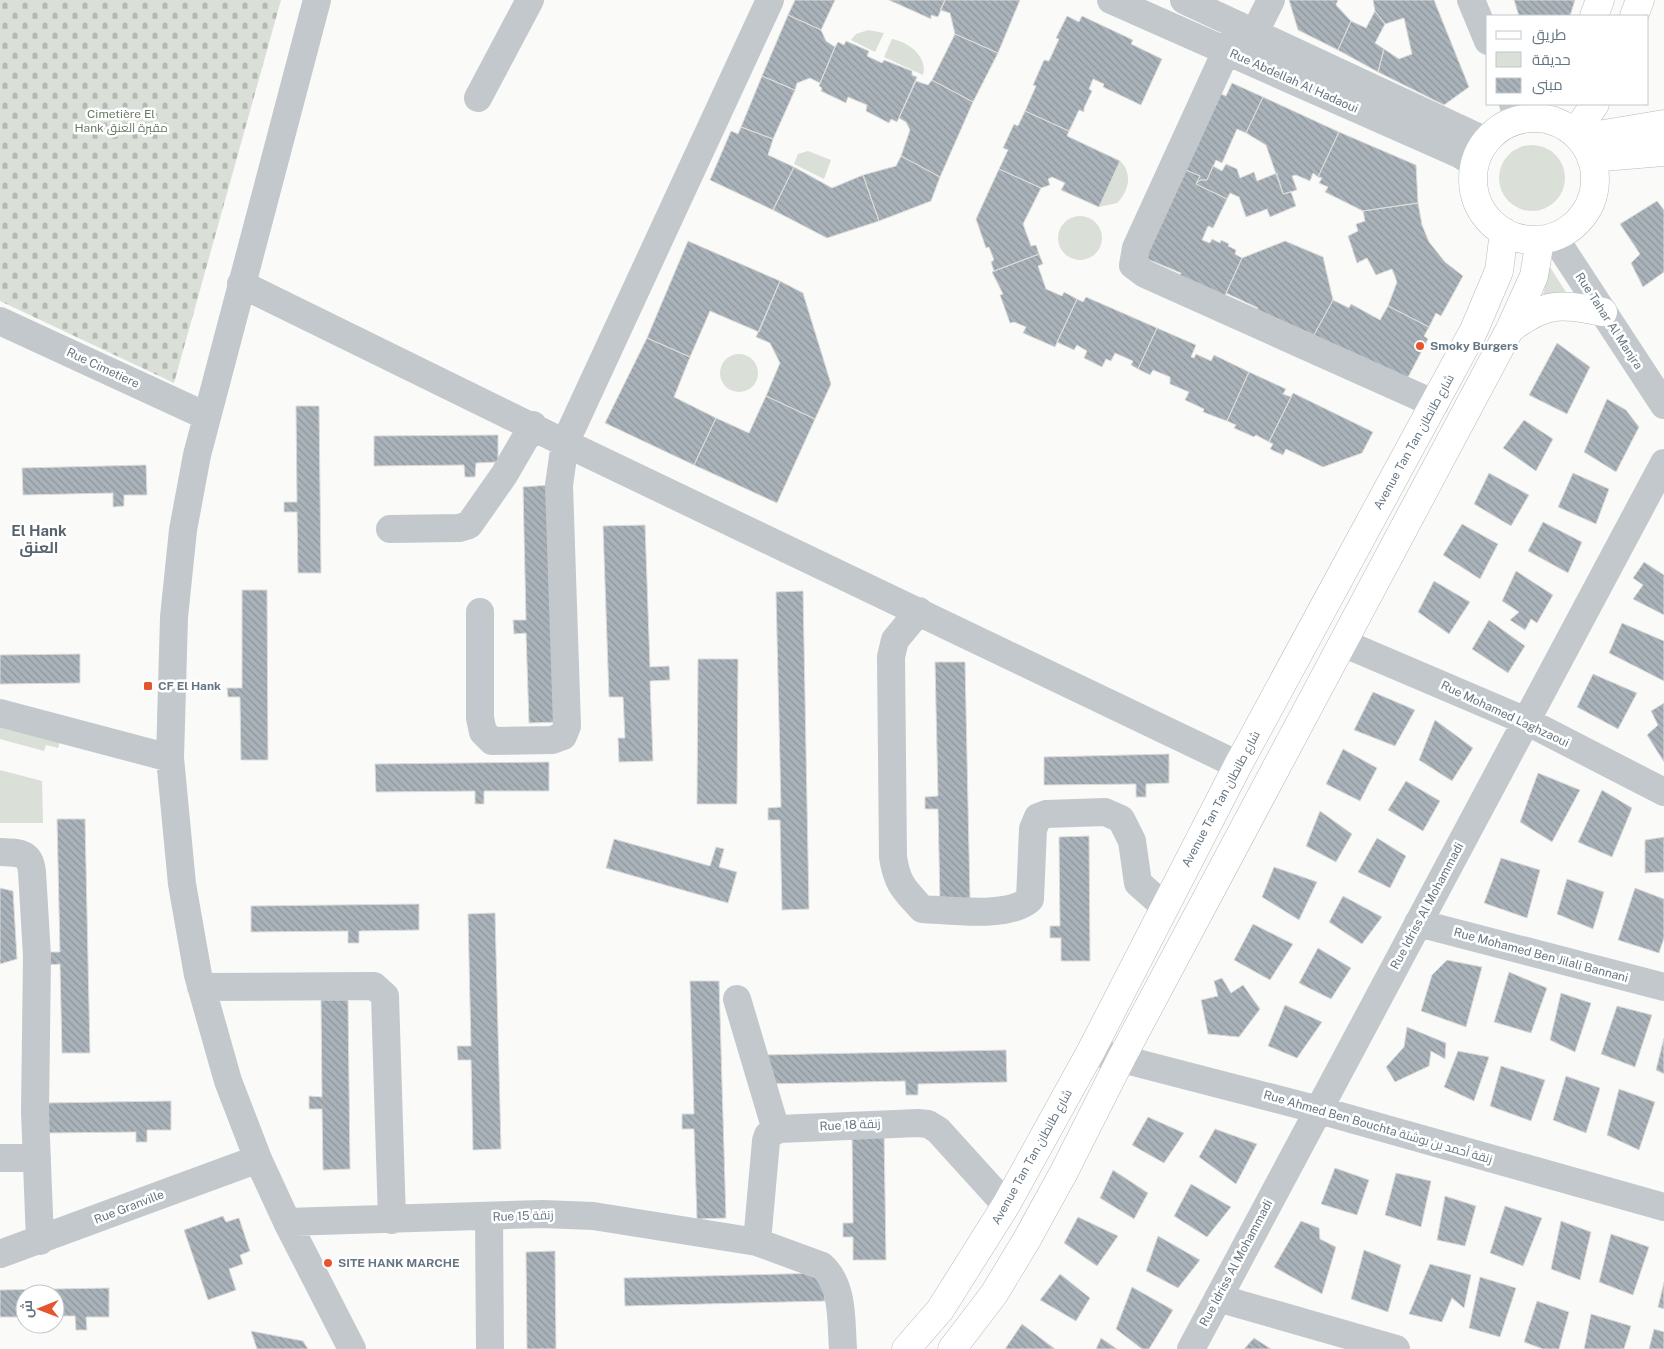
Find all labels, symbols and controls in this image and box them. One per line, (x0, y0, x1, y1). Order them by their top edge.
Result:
legend (1486, 15, 1649, 105)
text: طريق (1532, 26, 1566, 45)
street label: Rue Abdellah Al Hadaoui (1228, 46, 1360, 116)
text: حديقة (1532, 51, 1571, 68)
text: مبنى (1532, 76, 1563, 95)
park label: Cimetière El Hank مقبرة العنق (74, 107, 168, 135)
street label: Rue Tahar Al Manjra (1573, 270, 1645, 372)
place label: Smoky Burgers (1430, 339, 1518, 353)
marker: Smoky Burgers (1414, 340, 1426, 352)
street label: Rue Cimetiere (64, 345, 142, 391)
street label: Avenue Tan Tan شارع طانطان (1371, 372, 1458, 512)
district label: El Hank العنق (11, 522, 67, 557)
street label: Rue Mohamed Laghzaoui (1439, 678, 1571, 750)
place label: CF El Hank (158, 679, 221, 693)
marker: CF El Hank (142, 680, 154, 692)
street label: Avenue Tan Tan شارع طانطان (1179, 728, 1264, 870)
street label: Rue Idriss Al Mohammadi (1388, 840, 1466, 972)
street label: Rue Mohamed Ben Jilali Bannani (1452, 925, 1630, 985)
street label: Avenue Tan Tan شارع طانطان (989, 1087, 1076, 1227)
street label: Rue Ahmed Ben Bouchta زنقة أحمد بن بوشتة (1262, 1087, 1494, 1166)
street label: Rue 18 زنقة (819, 1116, 881, 1134)
street label: Rue Granville (92, 1187, 166, 1227)
street label: Rue Idriss Al Mohammadi (1197, 1197, 1275, 1329)
street label: Rue 15 زنقة (492, 1208, 554, 1224)
place label: SITE HANK MARCHE (338, 1256, 460, 1270)
marker: SITE HANK MARCHE (322, 1257, 334, 1269)
north arrow (15, 1284, 65, 1334)
text: ش (19, 1300, 36, 1318)

